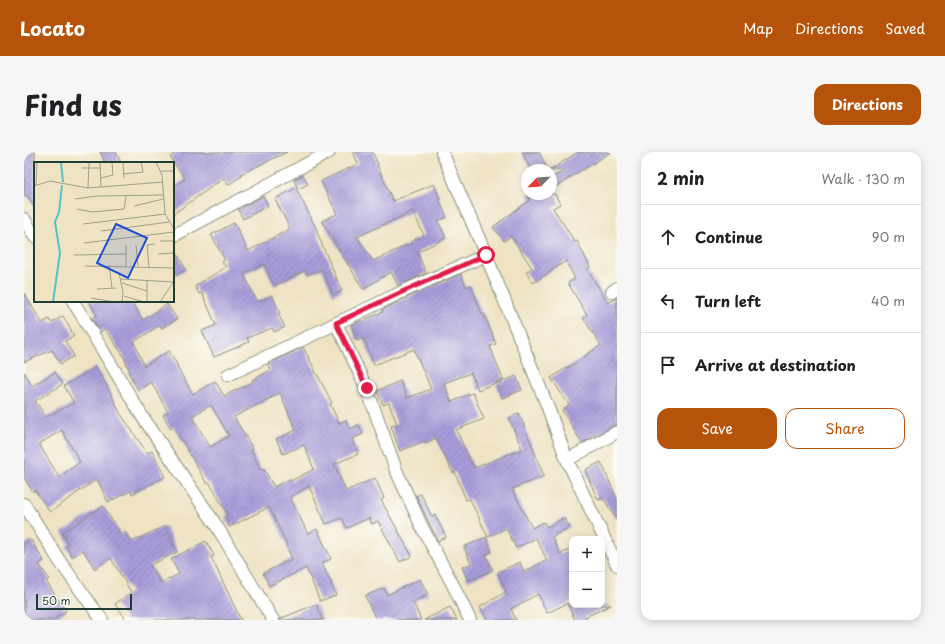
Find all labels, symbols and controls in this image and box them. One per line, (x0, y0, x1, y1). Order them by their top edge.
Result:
text: Locato (20, 14, 85, 42)
text: Map (743, 18, 773, 39)
text: Directions (795, 18, 863, 39)
text: Saved (885, 18, 925, 39)
text: Find us (24, 83, 122, 126)
button: Directions (814, 84, 921, 125)
inset map (34, 162, 174, 302)
north arrow (521, 164, 557, 200)
text: 2 min (657, 165, 704, 191)
text: Walk · 130 m (822, 169, 905, 188)
text: Continue (695, 225, 763, 248)
icon: ahead (657, 226, 679, 248)
text: 90 m (872, 227, 905, 246)
route start (477, 246, 495, 264)
text: Turn left (695, 289, 761, 312)
icon: left (657, 290, 679, 312)
text: 40 m (871, 291, 905, 310)
text: Arrive at destination (695, 353, 856, 376)
icon: arrive (657, 354, 679, 376)
route end (358, 379, 376, 397)
button: Save (657, 408, 777, 449)
button: Share (785, 408, 905, 449)
map controls (569, 536, 605, 608)
button: + (569, 536, 605, 572)
button: − (569, 572, 605, 608)
scale bar (36, 592, 132, 611)
text: 50 m (42, 592, 71, 609)

